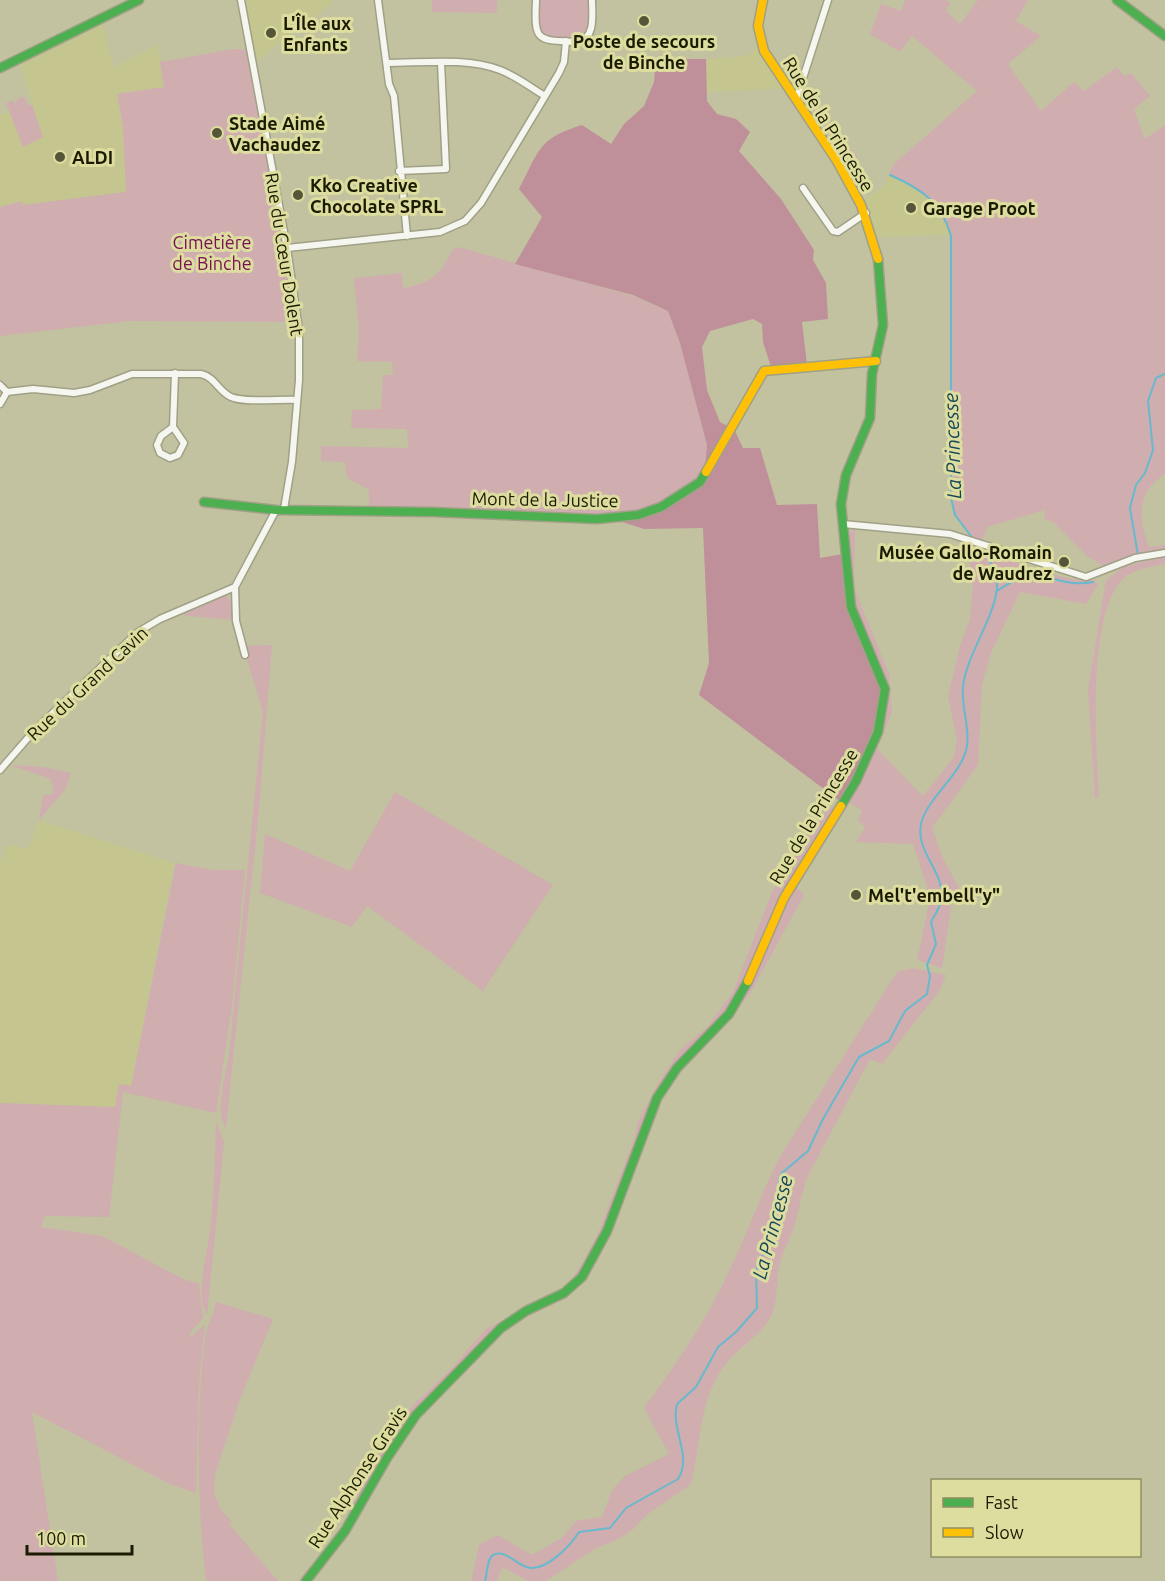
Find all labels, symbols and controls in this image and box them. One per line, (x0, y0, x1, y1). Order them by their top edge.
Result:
place label: L'Île aux Enfants (283, 12, 351, 54)
marker: Poste de secours de Binche (637, 14, 651, 28)
marker: L'Île aux Enfants (264, 26, 278, 40)
place label: Poste de secours de Binche (573, 31, 715, 72)
street label: Rue de la Princesse (780, 53, 878, 195)
place label: Stade Aimé Vachaudez (229, 113, 325, 154)
marker: Stade Aimé Vachaudez (210, 126, 224, 140)
place label: ALDI (72, 147, 113, 167)
marker: ALDI (53, 150, 67, 164)
street label: Rue du Cœur Dolent (262, 171, 308, 337)
place label: Kko Creative Chocolate SPRL (310, 175, 443, 216)
marker: Kko Creative Chocolate SPRL (291, 188, 305, 202)
place label: Garage Proot (923, 198, 1036, 218)
marker: Garage Proot (904, 201, 918, 215)
park label: Cimetière de Binche (172, 232, 252, 273)
water label: La Princesse (939, 393, 965, 499)
street label: Mont de la Justice (471, 488, 619, 510)
place label: Musée Gallo-Romain de Waudrez (879, 542, 1052, 583)
marker: Musée Gallo-Romain de Waudrez (1057, 555, 1071, 569)
street label: Rue du Grand Cavin (23, 622, 151, 744)
street label: Rue de la Princesse (765, 745, 861, 887)
place label: Mel't'embell"y" (868, 885, 1000, 905)
marker: Mel't'embell"y" (849, 888, 863, 902)
water label: La Princesse (747, 1173, 797, 1281)
street label: Rue Alphonse Gravis (304, 1402, 410, 1551)
legend (931, 1479, 1141, 1557)
text: Fast (985, 1492, 1018, 1512)
scale bar (27, 1518, 132, 1556)
text: Slow (985, 1522, 1024, 1542)
text: 100 m (36, 1528, 86, 1548)

